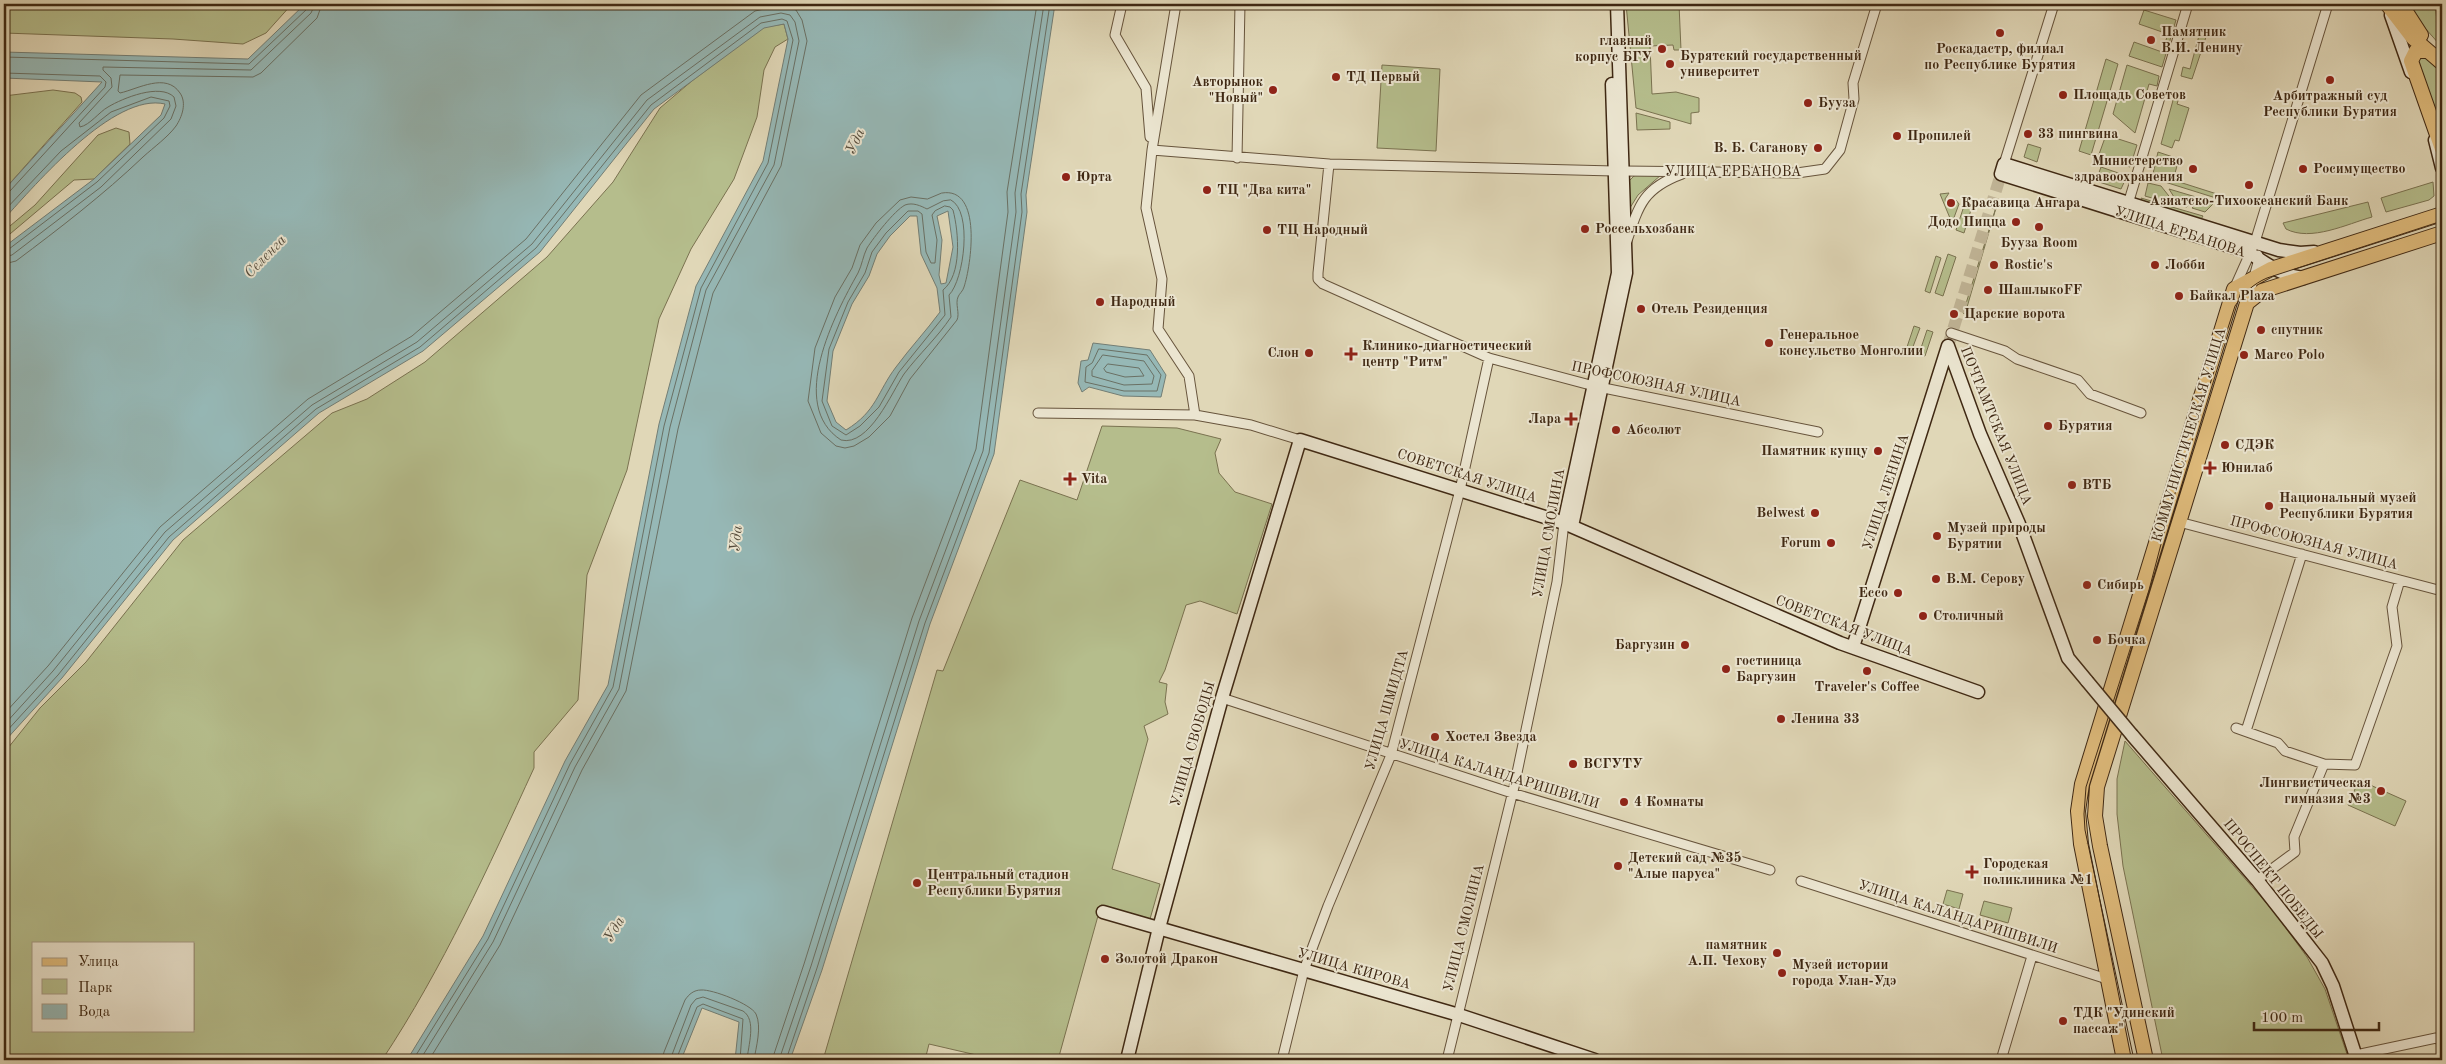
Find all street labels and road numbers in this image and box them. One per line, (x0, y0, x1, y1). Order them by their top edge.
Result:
street label: УЛИЦА ЕРБАНОВА (1665, 165, 1802, 179)
street label: УЛИЦА ЕРБАНОВА (2113, 204, 2248, 260)
street label: КОММУНИСТИЧЕСКАЯ УЛИЦА (2150, 326, 2228, 544)
street label: ПОЧТАМТСКАЯ УЛИЦА (1958, 345, 2034, 508)
street label: ПРОФСОЮЗНАЯ УЛИЦА (1570, 359, 1743, 409)
street label: УЛИЦА ЛЕНИНА (1861, 432, 1911, 552)
street label: СОВЕТСКАЯ УЛИЦА (1395, 447, 1539, 505)
street label: УЛИЦА СМОЛИНА (1531, 467, 1567, 599)
street label: ПРОФСОЮЗНАЯ УЛИЦА (2228, 514, 2400, 572)
street label: СОВЕТСКАЯ УЛИЦА (1773, 593, 1915, 659)
street label: УЛИЦА ШМИДТА (1363, 648, 1411, 772)
street label: УЛИЦА СВОБОДЫ (1168, 680, 1218, 808)
street label: УЛИЦА КАЛАНДАРИШВИЛИ (1397, 737, 1601, 811)
street label: ПРОСПЕКТ ПОБЕДЫ (2221, 817, 2325, 941)
street label: УЛИЦА СМОЛИНА (1441, 862, 1487, 993)
street label: УЛИЦА КАЛАНДАРИШВИЛИ (1857, 878, 2060, 956)
street label: УЛИЦА КИРОВА (1296, 946, 1413, 992)

